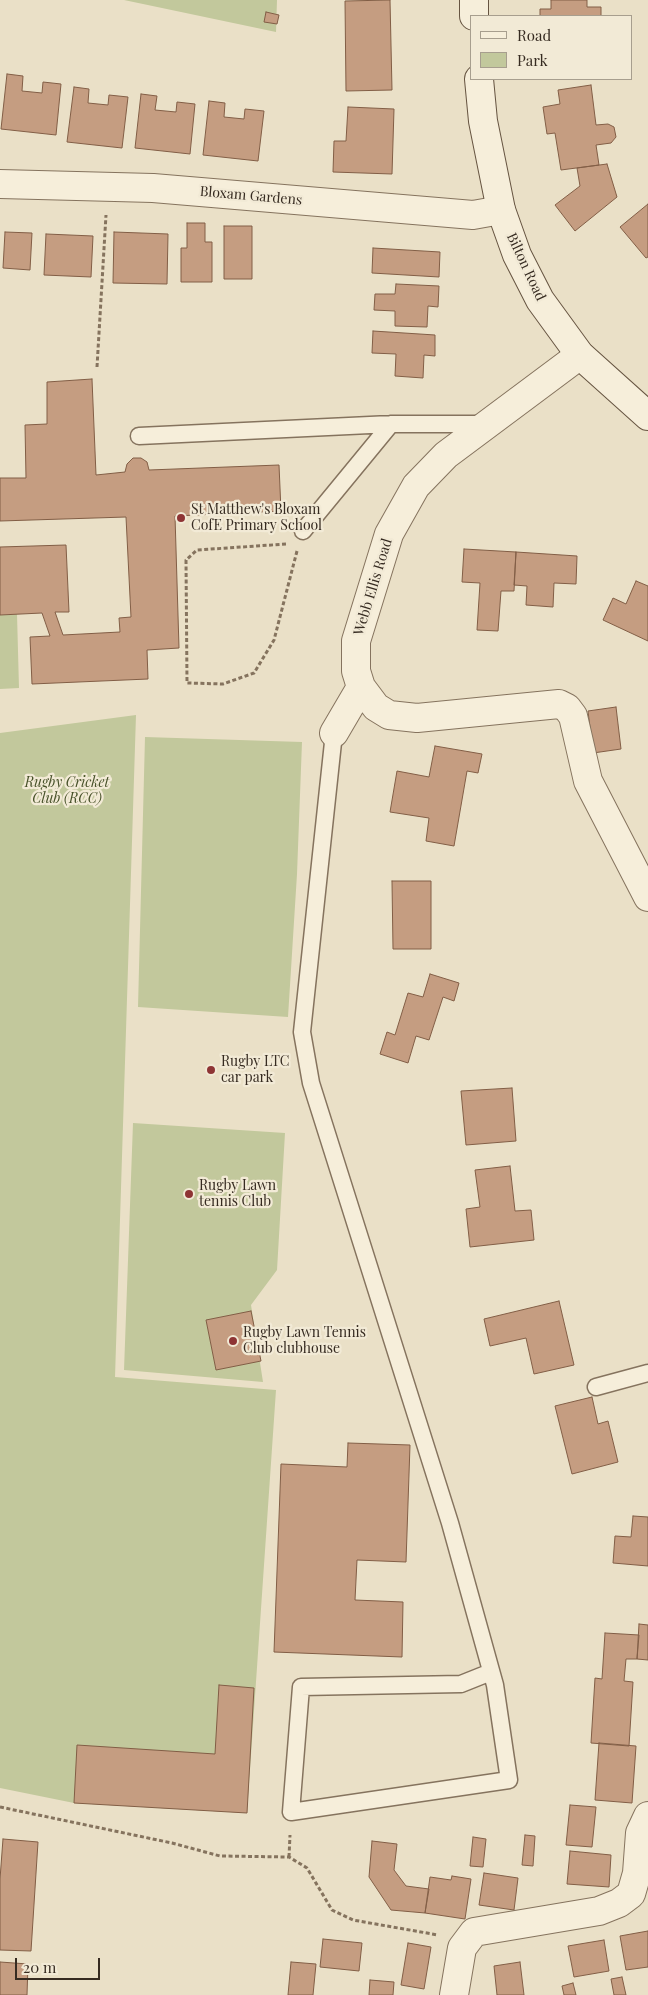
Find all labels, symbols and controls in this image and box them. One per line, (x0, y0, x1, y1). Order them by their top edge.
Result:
legend (470, 15, 633, 80)
text: Road (517, 25, 551, 45)
text: Park (517, 50, 548, 70)
street label: Bloxam Gardens (199, 183, 303, 209)
street label: Bilton Road (503, 230, 549, 304)
place label: St Matthew's Bloxam CofE Primary School (191, 502, 322, 534)
marker: St Matthew's Bloxam CofE Primary School (175, 512, 187, 524)
street label: Webb Ellis Road (350, 537, 396, 637)
park label: Rugby Cricket Club (RCC) (25, 775, 109, 808)
place label: Rugby LTC car park (221, 1054, 289, 1086)
marker: Rugby LTC car park (205, 1064, 217, 1076)
place label: Rugby Lawn tennis Club (199, 1178, 276, 1210)
marker: Rugby Lawn tennis Club (183, 1188, 195, 1200)
place label: Rugby Lawn Tennis Club clubhouse (243, 1325, 366, 1358)
marker: Rugby Lawn Tennis Club clubhouse (227, 1335, 239, 1347)
scale bar (18, 1948, 102, 1980)
text: 20 m (23, 1957, 56, 1977)

